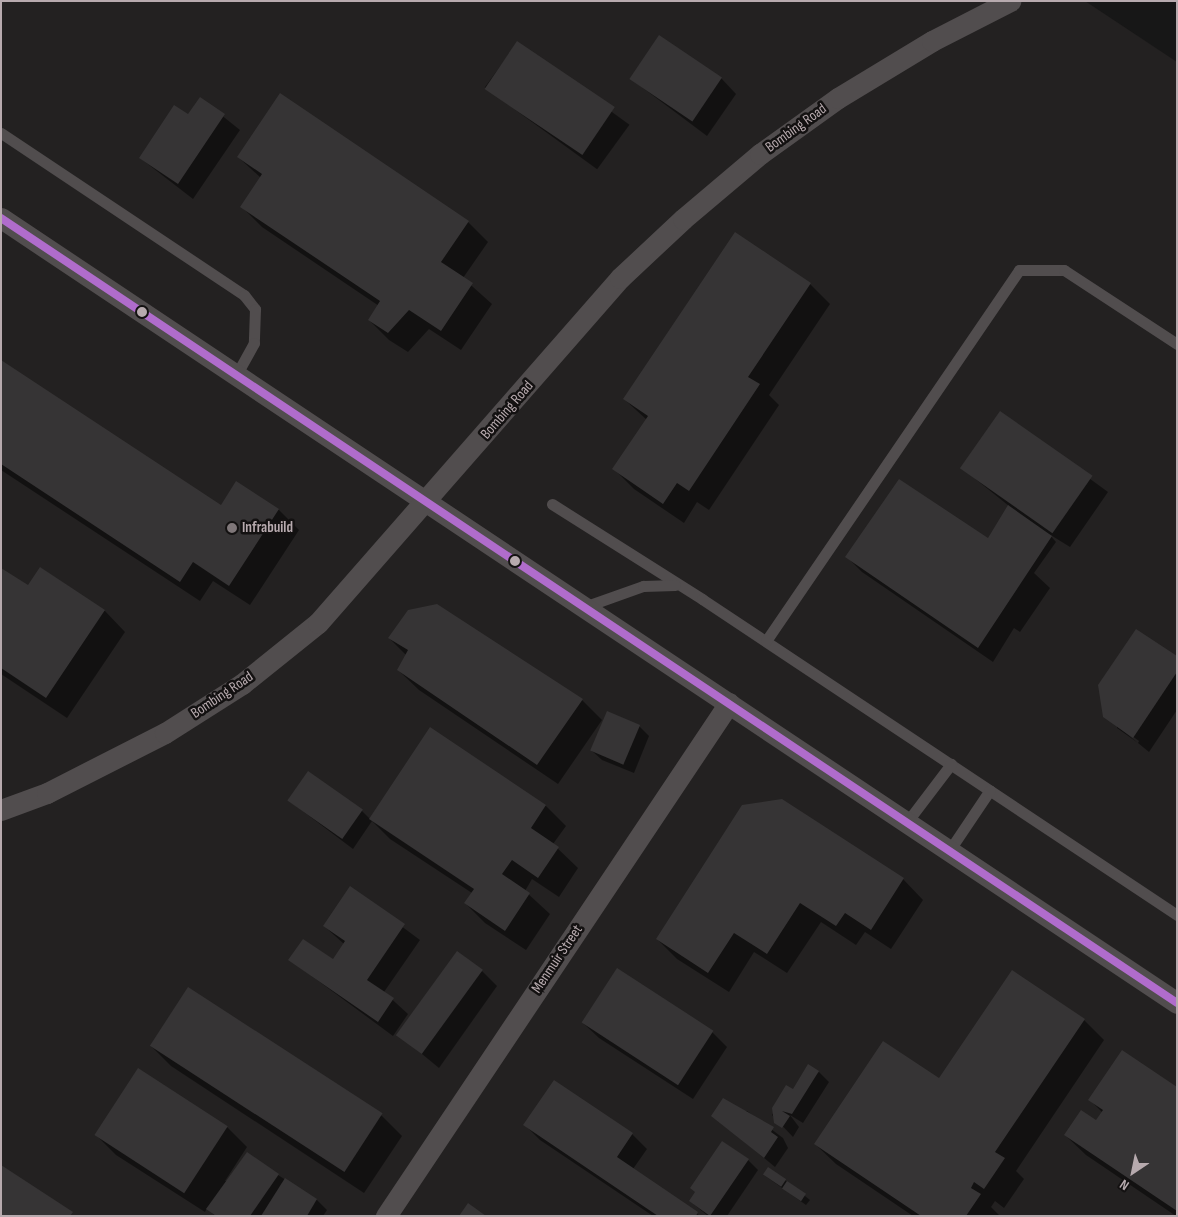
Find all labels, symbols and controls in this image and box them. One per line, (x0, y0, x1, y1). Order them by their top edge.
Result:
street label: Bombing Road (762, 100, 830, 156)
unlabelled marker (137, 307, 147, 317)
street label: Bombing Road (477, 377, 537, 443)
place label: Infrabuild (242, 519, 293, 537)
marker: Infrabuild (226, 522, 238, 534)
unlabelled marker (510, 556, 520, 566)
street label: Bombing Road (187, 668, 257, 722)
street label: Menmuir Street (528, 921, 586, 997)
north arrow (1108, 1147, 1158, 1197)
text: N (1116, 1176, 1132, 1194)

